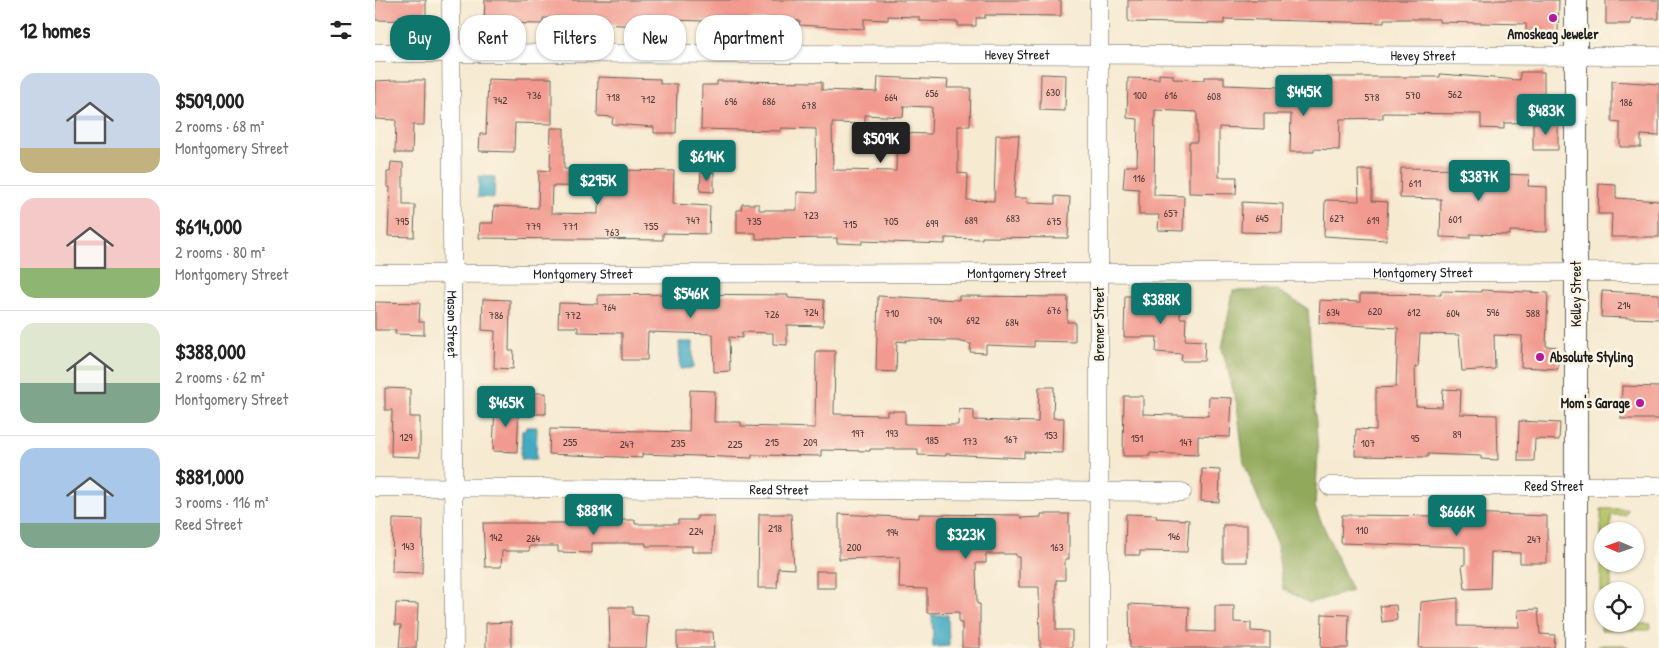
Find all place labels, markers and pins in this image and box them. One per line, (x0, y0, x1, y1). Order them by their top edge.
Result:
marker: Amoskeag Jeweler (1547, 12, 1559, 24)
place label: Amoskeag Jeweler (1507, 24, 1599, 45)
pin: $445K (1269, 74, 1339, 117)
pin: $483K (1511, 94, 1581, 136)
pin: $509K (846, 121, 916, 164)
pin: $614K (672, 140, 742, 182)
pin: $387K (1444, 160, 1514, 202)
pin: $295K (563, 164, 633, 206)
pin: $546K (656, 276, 726, 319)
pin: $388K (1126, 282, 1196, 325)
place label: Absolute Styling (1550, 347, 1633, 368)
marker: Absolute Styling (1534, 351, 1546, 363)
pin: $465K (471, 386, 541, 428)
place label: Mom's Garage (1561, 393, 1630, 414)
marker: Mom's Garage (1634, 397, 1646, 409)
pin: $881K (559, 494, 629, 536)
pin: $666K (1422, 494, 1492, 537)
pin: $323K (931, 518, 1001, 560)

